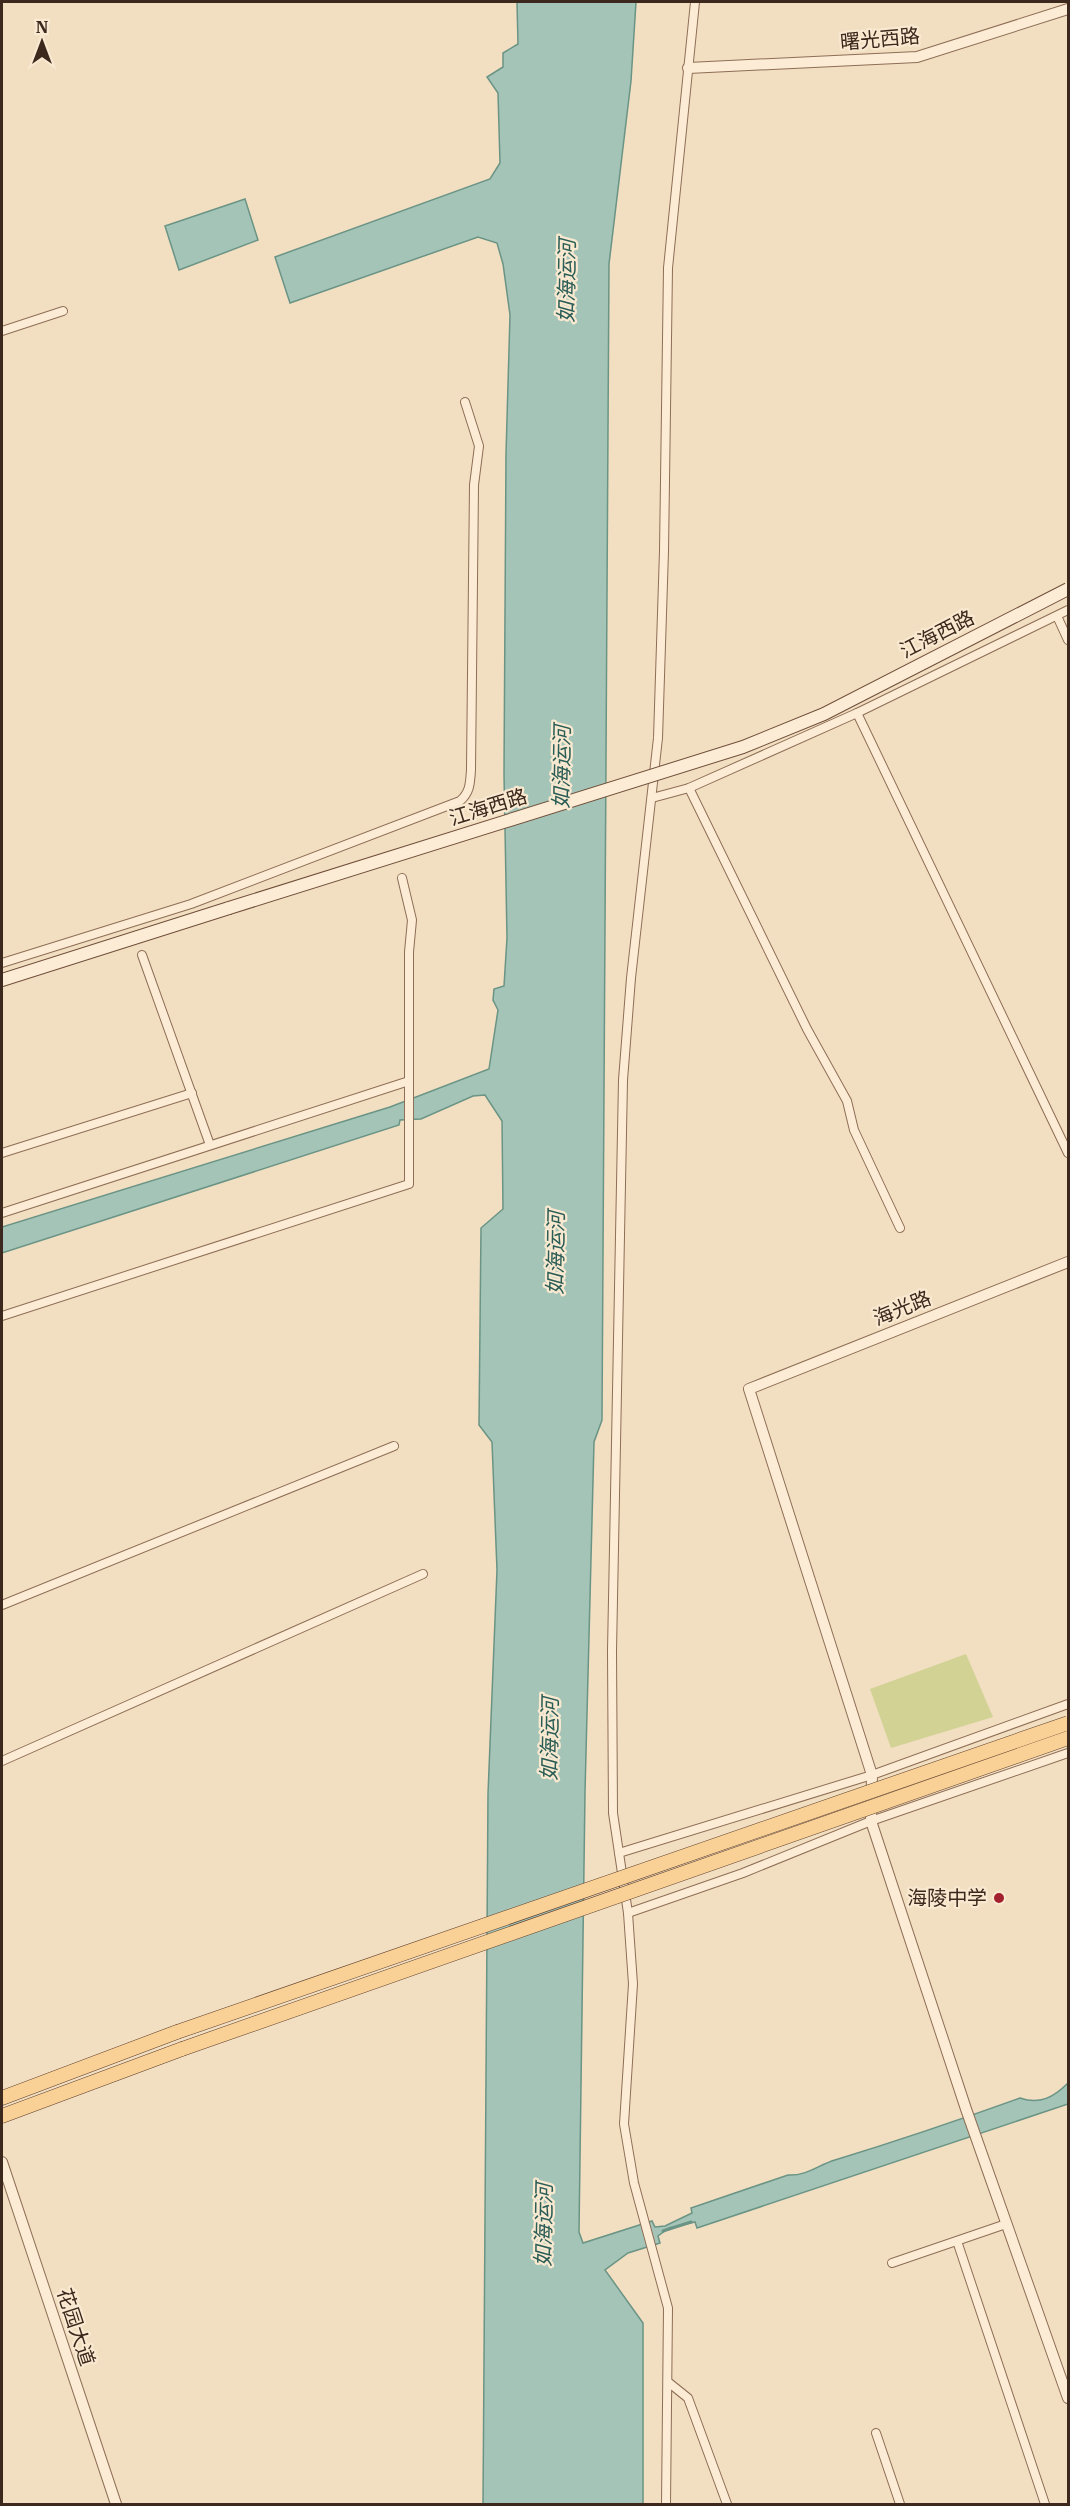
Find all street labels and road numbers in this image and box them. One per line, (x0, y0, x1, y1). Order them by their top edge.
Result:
street label: 曙光西路 (839, 22, 921, 55)
street label: 江海西路 (895, 603, 979, 664)
street label: 江海西路 (446, 782, 530, 831)
street label: 海光路 (869, 1284, 935, 1331)
street label: 花园大道 (51, 2285, 102, 2369)

